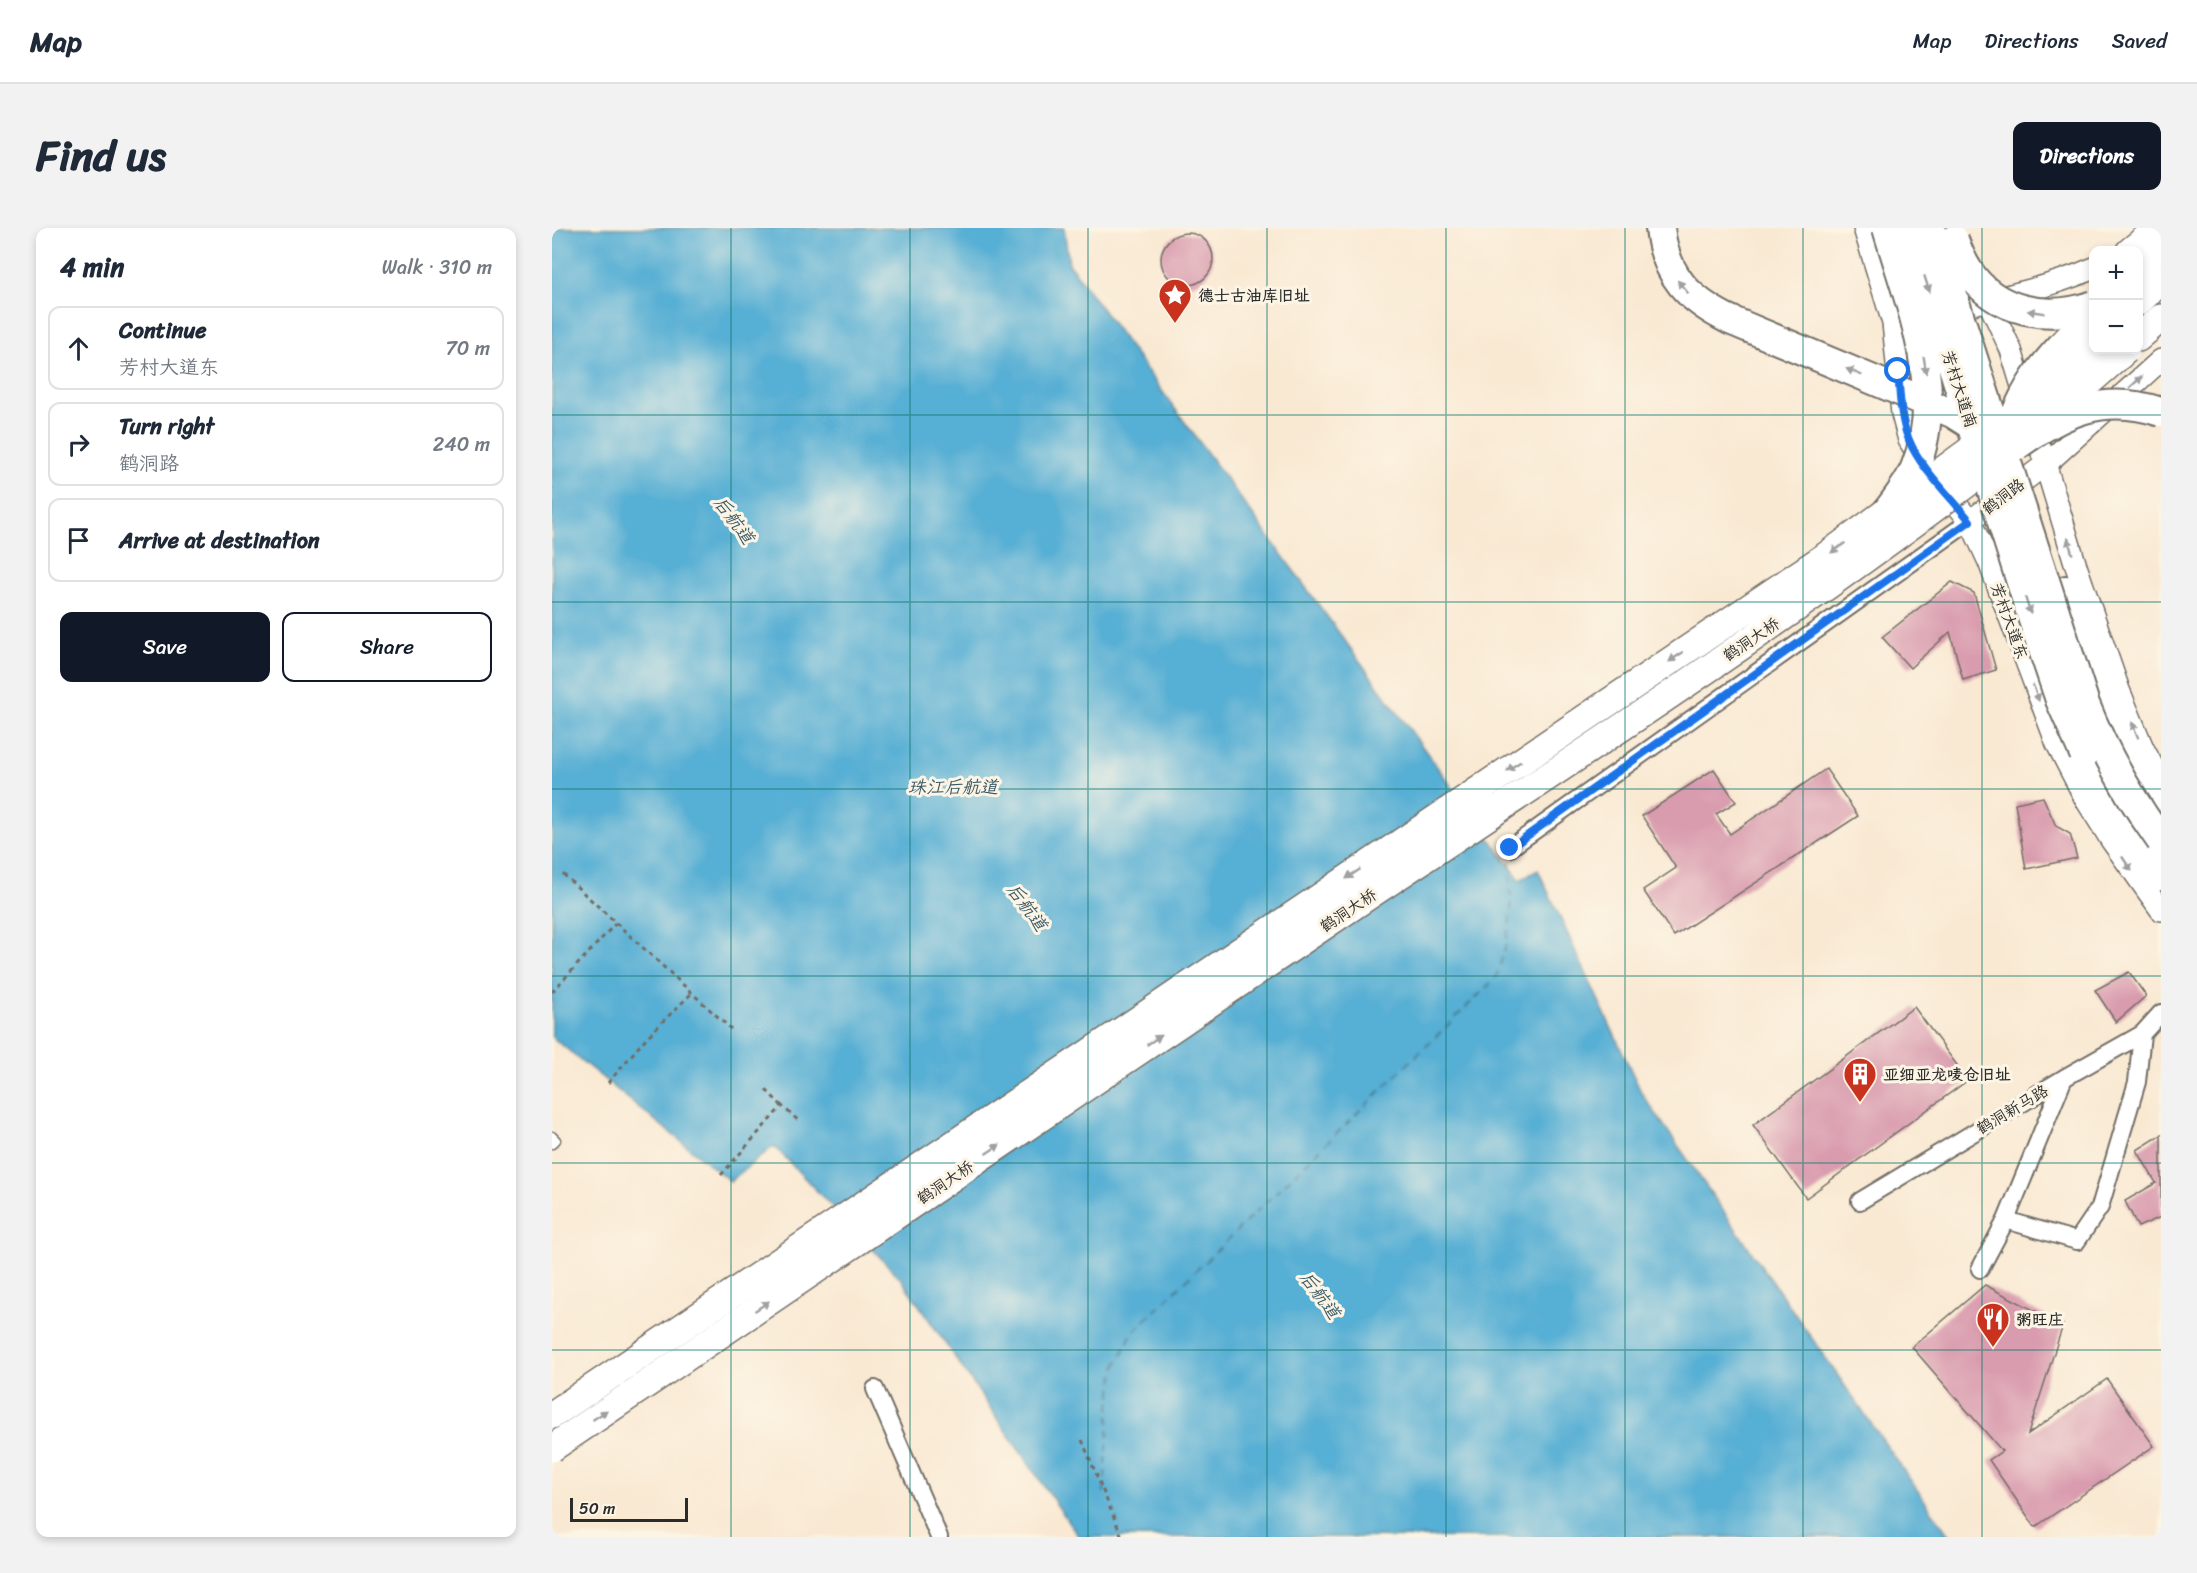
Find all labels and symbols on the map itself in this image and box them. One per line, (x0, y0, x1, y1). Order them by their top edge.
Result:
one-way arrow (1922, 275, 1932, 293)
place icon: 德士古油库旧址 (1157, 277, 1193, 324)
one-way arrow (1677, 279, 1690, 295)
place label: 德士古油库旧址 (1198, 281, 1310, 310)
one-way arrow (2027, 307, 2046, 316)
street label: 芳村大道南 (1933, 347, 1986, 432)
one-way arrow (1921, 356, 1930, 375)
route start (1884, 357, 1910, 383)
one-way arrow (1845, 367, 1863, 377)
one-way arrow (2129, 375, 2144, 389)
street label: 鹤洞路 (1975, 470, 2031, 522)
water label: 后航道 (705, 489, 764, 553)
one-way arrow (2065, 537, 2074, 555)
one-way arrow (1830, 542, 1846, 554)
street label: 芳村大道东 (1982, 579, 2037, 664)
one-way arrow (2024, 597, 2033, 615)
street label: 鹤洞大桥 (1717, 609, 1786, 669)
one-way arrow (1668, 651, 1684, 662)
one-way arrow (2032, 684, 2042, 702)
one-way arrow (2130, 721, 2139, 739)
one-way arrow (1506, 760, 1523, 771)
water label: 珠江后航道 (908, 771, 1000, 803)
route end (1496, 834, 1522, 860)
one-way arrow (2122, 856, 2133, 873)
one-way arrow (1344, 869, 1361, 880)
water label: 后航道 (998, 876, 1057, 940)
street label: 鹤洞大桥 (1314, 880, 1383, 940)
one-way arrow (1146, 1035, 1162, 1046)
building icon: 亚细亚龙唛仓旧址 (1842, 1056, 1878, 1103)
place label: 亚细亚龙唛仓旧址 (1883, 1060, 2011, 1089)
street label: 鹤洞新马路 (1970, 1076, 2054, 1142)
one-way arrow (984, 1143, 1000, 1155)
street label: 鹤洞大桥 (911, 1152, 980, 1212)
water label: 后航道 (1291, 1264, 1350, 1328)
one-way arrow (753, 1300, 769, 1312)
restaurant icon: 粥旺庄 (1975, 1301, 2011, 1348)
place label: 粥旺庄 (2016, 1305, 2064, 1334)
one-way arrow (592, 1409, 608, 1421)
scale bar (570, 1495, 688, 1522)

